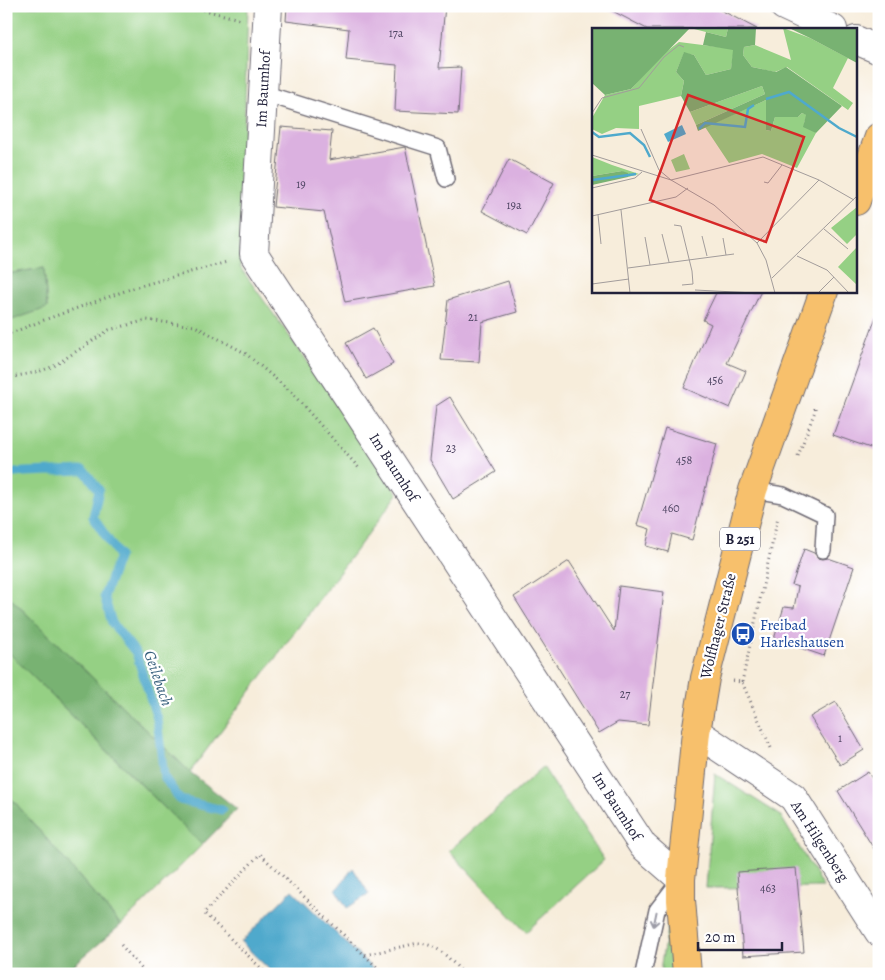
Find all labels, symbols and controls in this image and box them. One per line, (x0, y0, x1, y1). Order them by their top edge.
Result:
house number: 17a (389, 25, 404, 41)
inset map (592, 28, 858, 292)
street label: Im Baumhof (251, 48, 275, 128)
house number: 19 (296, 176, 306, 192)
house number: 19a (506, 197, 522, 213)
house number: 21 (468, 309, 478, 325)
house number: 456 (707, 372, 724, 388)
street label: Im Baumhof (364, 429, 425, 507)
house number: 23 (446, 440, 456, 456)
house number: 458 (676, 452, 692, 468)
house number: 460 (662, 500, 680, 516)
road number: B 251 (720, 528, 760, 550)
street label: Wolfhager Straße (695, 571, 741, 682)
place label: Freibad Harleshausen (760, 615, 844, 652)
bus stop icon: Freibad Harleshausen (730, 621, 756, 647)
water label: Geilebach (138, 648, 178, 709)
house number: 27 (620, 686, 631, 702)
house number: 1 (838, 730, 842, 746)
street label: Im Baumhof (587, 768, 648, 846)
street label: Am Hilgenberg (786, 796, 854, 886)
house number: 463 (760, 880, 776, 896)
one-way arrow (649, 910, 659, 926)
scale bar (698, 920, 781, 952)
text: 20 m (705, 927, 736, 947)

